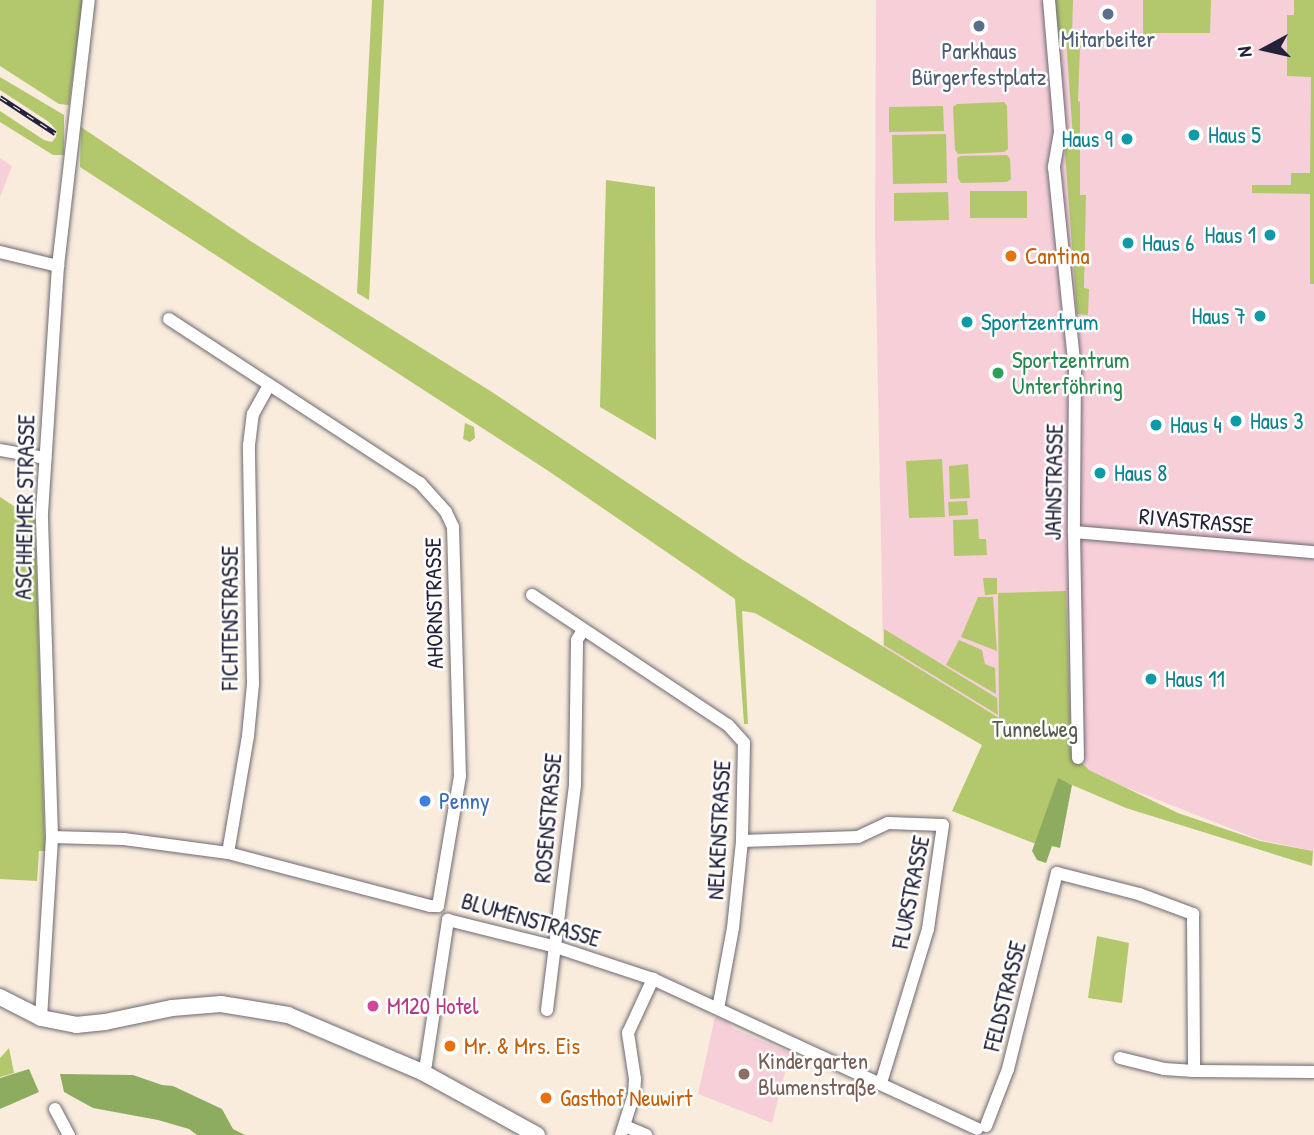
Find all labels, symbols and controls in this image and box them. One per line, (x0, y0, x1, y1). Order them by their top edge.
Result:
marker: Mitarbeiter (1100, 6, 1116, 22)
north arrow (1230, 14, 1300, 84)
marker: Parkhaus Bürgerfestplatz (971, 18, 987, 34)
place label: Mitarbeiter (1061, 25, 1155, 53)
place label: Parkhaus Bürgerfestplatz (912, 37, 1046, 91)
text: N (1231, 45, 1258, 59)
place label: Haus 5 (1208, 121, 1261, 149)
place label: Haus 9 (1061, 125, 1113, 153)
marker: Haus 5 (1186, 127, 1202, 143)
marker: Haus 9 (1119, 131, 1135, 147)
place label: Haus 1 (1205, 221, 1256, 249)
marker: Haus 1 (1262, 227, 1278, 243)
place label: Haus 6 (1142, 229, 1194, 257)
marker: Haus 6 (1120, 235, 1136, 251)
place label: Cantina (1025, 242, 1089, 270)
marker: Cantina (1003, 248, 1019, 264)
place label: Haus 7 (1191, 302, 1246, 330)
place label: Sportzentrum (981, 308, 1098, 336)
marker: Haus 7 (1252, 308, 1268, 324)
marker: Sportzentrum (959, 314, 975, 330)
place label: Sportzentrum Unterföhring (1012, 346, 1129, 400)
marker: Sportzentrum Unterföhring (990, 365, 1006, 381)
place label: Haus 3 (1250, 407, 1303, 435)
place label: Haus 4 (1170, 411, 1222, 439)
marker: Haus 3 (1228, 413, 1244, 429)
street label: ASCHHEIMER STRASSE (10, 414, 40, 600)
marker: Haus 4 (1148, 417, 1164, 433)
street label: JAHNSTRASSE (1039, 423, 1069, 541)
place label: Haus 8 (1114, 459, 1167, 487)
marker: Haus 8 (1092, 465, 1108, 481)
street label: RIVASTRASSE (1138, 502, 1254, 540)
street label: AHORNSTRASSE (419, 537, 449, 669)
street label: FICHTENSTRASSE (216, 546, 244, 690)
place label: Haus 11 (1165, 665, 1225, 693)
marker: Haus 11 (1143, 671, 1159, 687)
park label: Tunnelweg (992, 715, 1078, 743)
street label: ROSENSTRASSE (529, 752, 567, 884)
street label: NELKENSTRASSE (702, 760, 736, 900)
place label: Penny (439, 787, 490, 815)
marker: Penny (417, 793, 433, 809)
street label: FLURSTRASSE (887, 833, 935, 951)
street label: BLUMENSTRASSE (458, 887, 604, 953)
street label: FELDSTRASSE (978, 938, 1032, 1054)
place label: M120 Hotel (387, 992, 479, 1020)
marker: M120 Hotel (365, 998, 381, 1014)
place label: Mr. & Mrs. Eis (464, 1032, 580, 1060)
marker: Mr. & Mrs. Eis (442, 1038, 458, 1054)
place label: Kindergarten Blumenstraße (758, 1047, 876, 1101)
marker: Kindergarten Blumenstraße (736, 1066, 752, 1082)
place label: Gasthof Neuwirt (560, 1084, 692, 1112)
marker: Gasthof Neuwirt (538, 1090, 554, 1106)

